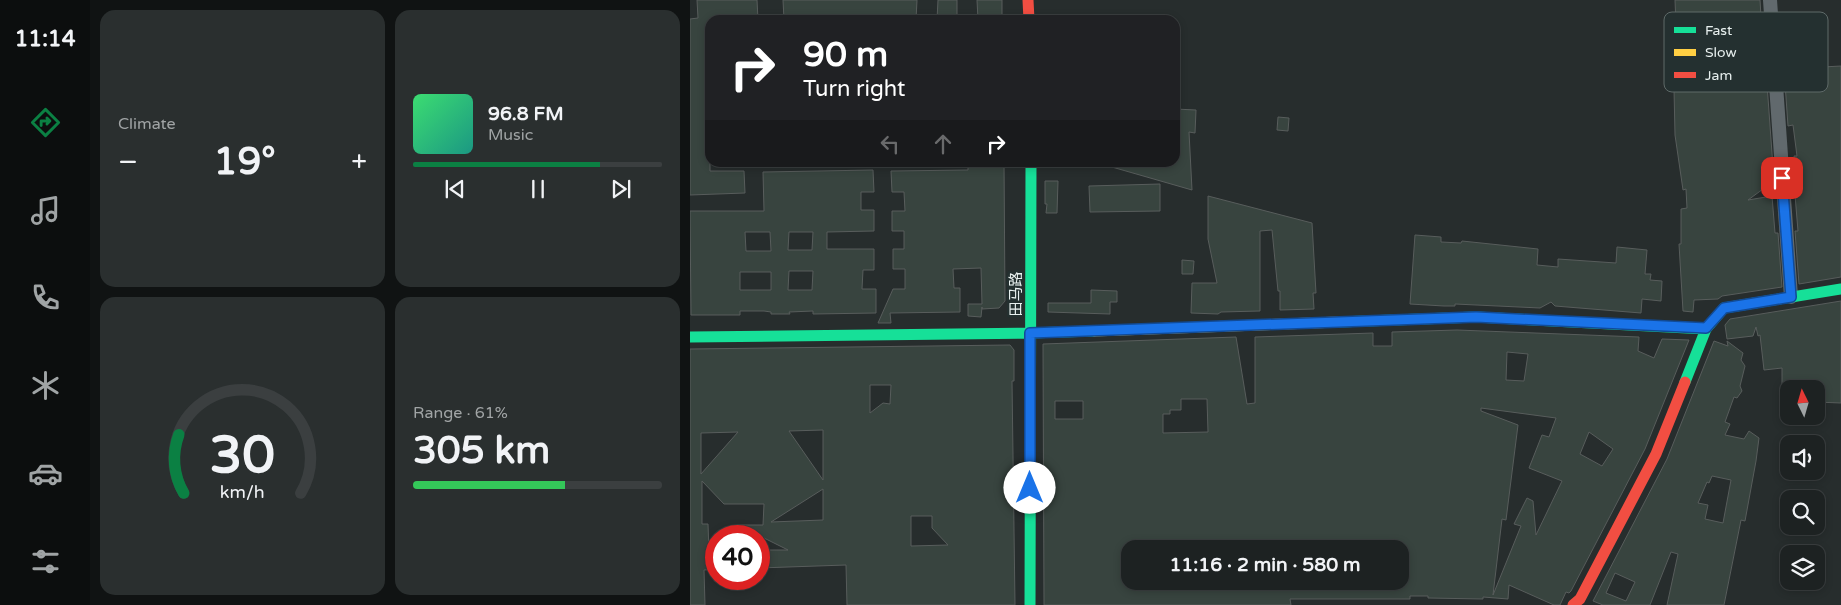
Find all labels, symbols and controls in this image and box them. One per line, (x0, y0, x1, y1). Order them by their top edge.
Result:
legend (1664, 12, 1828, 92)
text: Fast (1705, 22, 1733, 39)
text: 11:14 (15, 26, 75, 52)
text: 90 m (803, 34, 888, 76)
icon: right (720, 35, 785, 100)
text: Slow (1705, 44, 1737, 61)
text: Jam (1705, 67, 1732, 84)
text: Turn right (803, 76, 905, 102)
text: 96.8 FM (488, 103, 564, 125)
icon: directions (28, 105, 63, 140)
text: Climate (118, 114, 176, 134)
text: Music (488, 125, 533, 145)
icon: left (876, 130, 904, 158)
icon: ahead (929, 130, 957, 158)
icon: right (982, 130, 1010, 158)
text: 19° (214, 139, 276, 185)
text: − (118, 145, 138, 179)
text: + (351, 145, 367, 179)
pin (1761, 157, 1803, 199)
icon: arrive (1768, 164, 1796, 192)
icon: previous (441, 175, 469, 203)
icon: pause (524, 175, 552, 203)
icon: next (607, 175, 635, 203)
icon: music (28, 193, 63, 228)
street label: 田马路 (1007, 271, 1025, 317)
icon: phone (28, 280, 63, 315)
icon: climate (28, 368, 63, 403)
north arrow (1780, 380, 1825, 425)
map controls (1780, 380, 1825, 590)
text: Range · 61% (413, 403, 508, 423)
text: 30 (210, 424, 275, 487)
text: 305 km (413, 428, 550, 474)
button: sound (1780, 435, 1825, 480)
icon: car (28, 456, 63, 491)
position arrow (1003, 461, 1055, 513)
text: km/h (220, 482, 265, 503)
button: search (1780, 490, 1825, 535)
speed limit sign: 40 (705, 525, 770, 590)
icon: filters (28, 544, 63, 579)
button: layers (1780, 545, 1825, 590)
text: 11:16 · 2 min · 580 m (1169, 554, 1361, 576)

